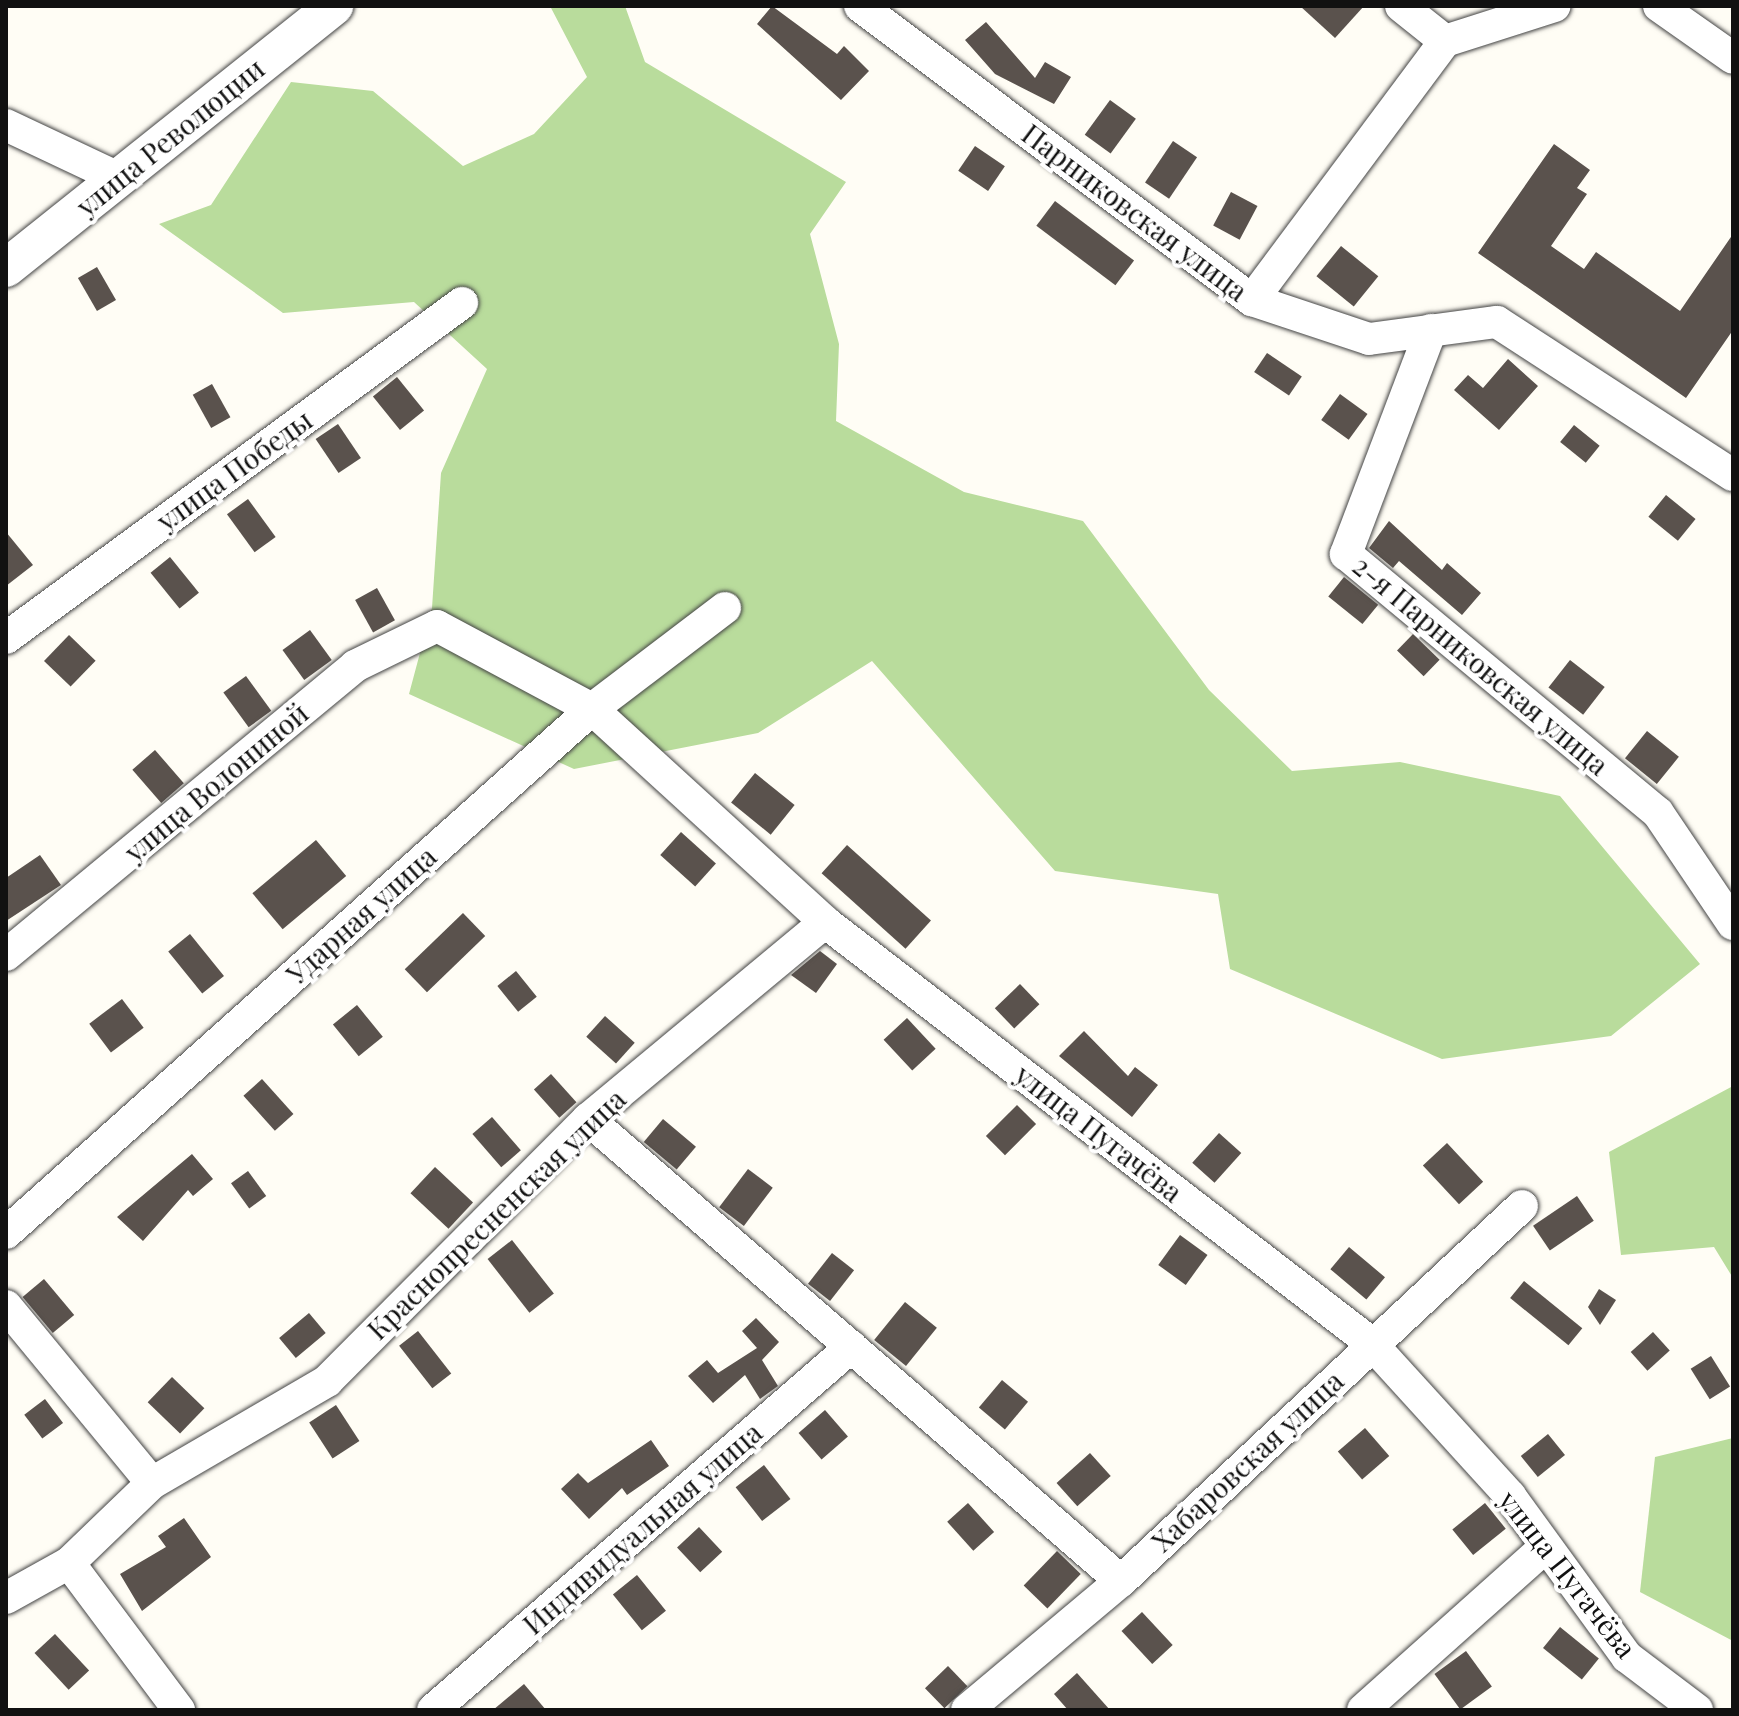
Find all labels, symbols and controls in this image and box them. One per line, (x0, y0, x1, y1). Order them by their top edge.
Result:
street label: улица Революции (69, 51, 271, 223)
street label: Парниковская улица (1016, 116, 1254, 308)
street label: улица Победы (150, 403, 318, 537)
street label: 2-я Парниковская улица (1347, 548, 1615, 782)
street label: улица Волониной (117, 695, 315, 869)
street label: Ударная улица (279, 839, 443, 991)
street label: улица Пугачёва (1009, 1057, 1189, 1209)
street label: Краснопресненская улица (360, 1082, 632, 1346)
street label: Хабаровская улица (1144, 1364, 1350, 1558)
street label: Индивидуальная улица (516, 1415, 768, 1641)
street label: улица Пугачёва (1492, 1484, 1644, 1664)

